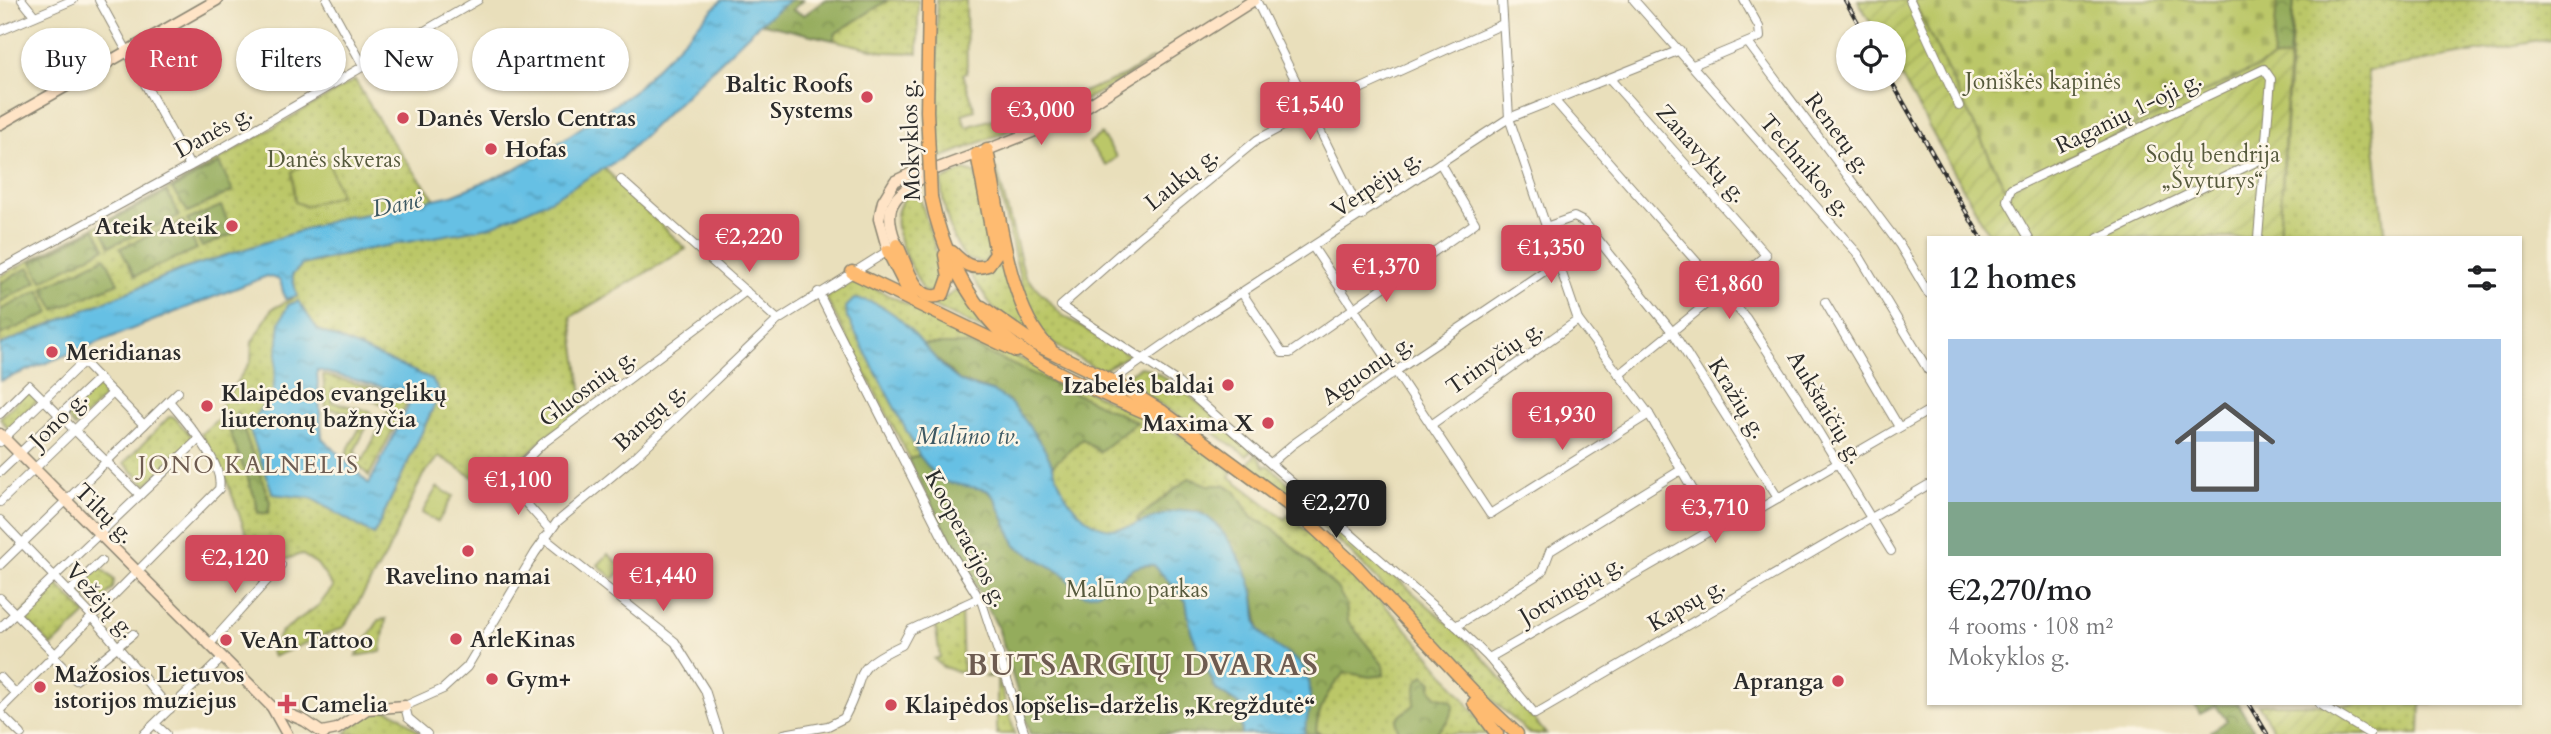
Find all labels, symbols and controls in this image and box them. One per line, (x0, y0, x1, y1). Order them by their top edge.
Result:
map controls (1836, 21, 1906, 91)
button: locate (1836, 21, 1906, 91)
chip: Buy (21, 28, 111, 91)
chip: Rent (125, 28, 222, 91)
chip: Filters (236, 28, 346, 91)
chip: New (360, 28, 458, 91)
chip: Apartment (472, 28, 629, 91)
street label: Raganių 1-oji g. (2050, 64, 2207, 161)
park label: Joniškės kapinės (1962, 66, 2121, 97)
place label: Baltic Roofs Systems (725, 69, 853, 126)
street label: Mokyklos g. (893, 79, 928, 201)
pin: €1,540 (1253, 82, 1367, 142)
street label: Renetų g. (1798, 86, 1879, 180)
pin: €3,000 (984, 88, 1098, 147)
marker: Baltic Roofs Systems (859, 89, 875, 105)
text: €1,540 (1276, 89, 1344, 120)
text: €3,000 (1007, 94, 1075, 125)
street label: Danės g. (169, 97, 258, 166)
street label: Zanavykų g. (1649, 97, 1754, 209)
place label: Danės Verslo Centras (417, 103, 636, 134)
street label: Technikos g. (1752, 107, 1859, 224)
marker: Danės Verslo Centras (395, 110, 411, 126)
place label: Hofas (505, 134, 566, 165)
street label: Laukų g. (1138, 139, 1225, 218)
park label: Sodų bendrija „Švyturys“ (2146, 139, 2280, 196)
marker: Hofas (483, 141, 499, 157)
street label: Verpėjų g. (1325, 142, 1427, 225)
park label: Danės skveras (267, 144, 401, 175)
water label: Danė (369, 183, 426, 226)
place label: Ateik Ateik (95, 211, 219, 242)
pin: €2,220 (692, 215, 806, 274)
marker: Ateik Ateik (224, 218, 240, 234)
text: €2,220 (715, 221, 783, 252)
pin: €1,350 (1494, 226, 1608, 285)
text: €1,350 (1517, 232, 1585, 263)
pin: €1,370 (1329, 244, 1443, 304)
text: €1,370 (1352, 251, 1420, 282)
text: 12 homes (1948, 258, 2077, 299)
icon: filters (2463, 259, 2501, 297)
pin: €1,860 (1672, 262, 1786, 321)
text: €1,860 (1695, 268, 1763, 299)
street label: Trinyčių g. (1440, 313, 1549, 402)
street label: Aguonų g. (1315, 327, 1419, 412)
place label: Meridianas (66, 337, 181, 368)
street label: Gluosnių g. (532, 341, 642, 434)
marker: Meridianas (44, 344, 60, 360)
street label: Aukštaičių g. (1780, 345, 1872, 470)
street label: Kražių g. (1701, 352, 1774, 445)
place label: Izabelės baldai (1063, 370, 1214, 401)
street label: Bangų g. (606, 375, 692, 458)
marker: Izabelės baldai (1220, 377, 1236, 393)
place label: Klaipėdos evangelikų liuteronų bažnyčia (221, 378, 447, 435)
street label: Jono g. (20, 383, 94, 457)
icon: home (2162, 384, 2288, 510)
pin: €1,930 (1505, 392, 1619, 452)
marker: Klaipėdos evangelikų liuteronų bažnyčia (199, 398, 215, 414)
text: €1,930 (1528, 399, 1596, 430)
place label: Maxima X (1142, 408, 1255, 439)
marker: Maxima X (1260, 415, 1276, 431)
water label: Malūno tv. (916, 420, 1018, 453)
district label: JONO KALNELIS (135, 449, 360, 482)
pin: €1,100 (461, 458, 575, 517)
text: €1,100 (484, 464, 552, 495)
street label: Kooperacijos g. (917, 464, 1016, 612)
street label: Tiltų g. (68, 476, 142, 550)
pin: €2,270 (1279, 480, 1393, 540)
pin: €3,710 (1658, 486, 1772, 545)
text: €2,270 (1302, 487, 1370, 518)
text: €3,710 (1681, 492, 1749, 523)
pin: €2,120 (178, 536, 292, 595)
text: €2,120 (201, 542, 269, 573)
marker: Ravelino namai (460, 543, 476, 559)
street label: Jotvingių g. (1511, 547, 1629, 633)
pin: €1,440 (606, 554, 720, 613)
street label: Vežėjų g. (58, 556, 143, 645)
text: €1,440 (629, 560, 697, 591)
place label: Ravelino namai (385, 561, 551, 592)
street label: Kapsų g. (1642, 570, 1731, 639)
text: €2,270/mo (1948, 570, 2092, 611)
park label: Malūno parkas (1066, 574, 1208, 605)
text: 4 rooms · 108 m² (1948, 611, 2113, 642)
place label: ArleKinas (470, 624, 575, 655)
place label: VeAn Tattoo (240, 625, 373, 656)
marker: ArleKinas (448, 631, 464, 647)
marker: VeAn Tattoo (218, 632, 234, 648)
text: Mokyklos g. (1948, 642, 2070, 673)
district label: BUTSARGIŲ DVARAS (966, 645, 1320, 686)
place label: Mažosios Lietuvos istorijos muziejus (54, 659, 245, 716)
place label: Gym+ (506, 664, 571, 695)
place label: Apranga (1733, 666, 1825, 697)
marker: Gym+ (484, 671, 500, 687)
marker: Apranga (1830, 673, 1846, 689)
marker: Mažosios Lietuvos istorijos muziejus (32, 679, 48, 695)
place label: Camelia (301, 689, 389, 720)
place label: Klaipėdos lopšelis-darželis „Kregždutė“ (905, 690, 1316, 721)
marker: Camelia (279, 696, 295, 712)
marker: Klaipėdos lopšelis-darželis „Kregždutė“ (883, 697, 899, 713)

